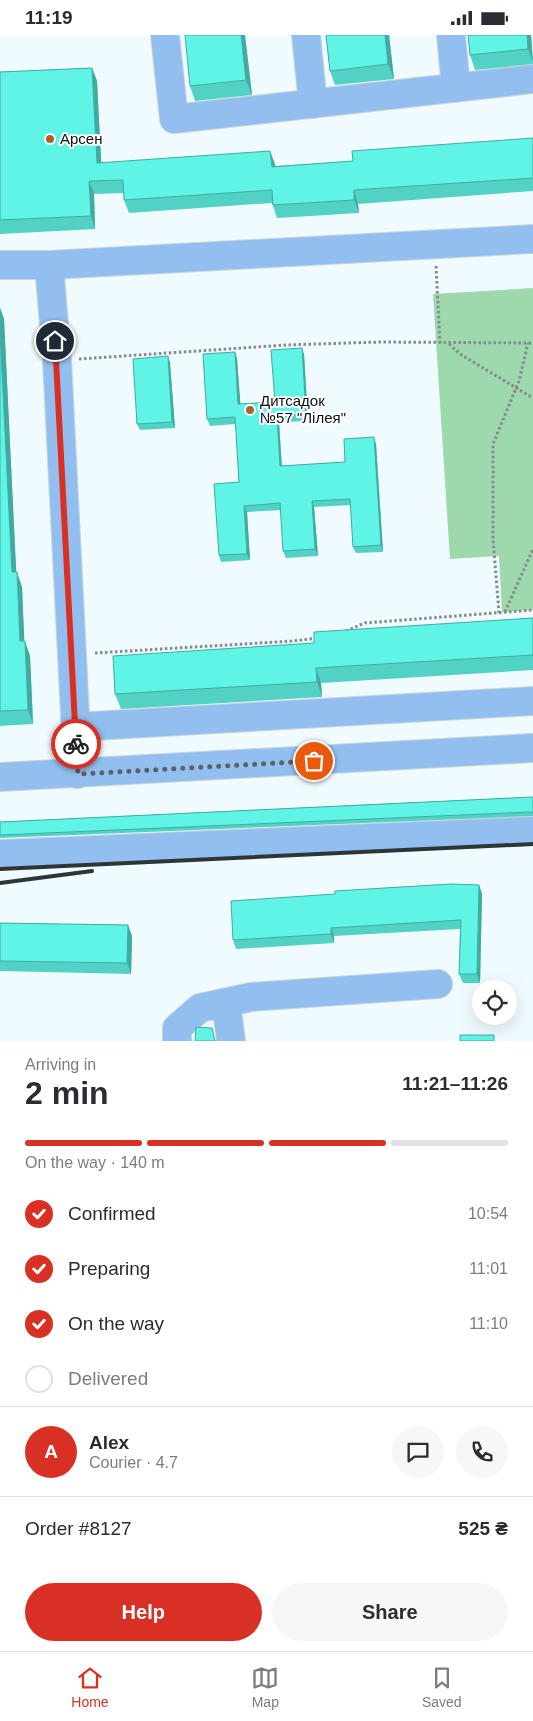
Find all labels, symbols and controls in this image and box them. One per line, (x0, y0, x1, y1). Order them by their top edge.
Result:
text: 11:19 (25, 7, 73, 28)
place label: Арсен (60, 130, 102, 147)
marker: Арсен (44, 133, 56, 145)
pin (34, 320, 76, 362)
icon: home (41, 327, 69, 355)
place label: Дитсадок №57 "Лілея" (260, 392, 346, 426)
marker: Дитсадок №57 "Лілея" (244, 404, 256, 416)
courier (51, 719, 101, 769)
icon: bike (62, 730, 90, 758)
pin (293, 740, 335, 782)
icon: bag (300, 747, 328, 775)
map controls (472, 980, 517, 1025)
button: locate (472, 980, 517, 1025)
text: Arriving in (25, 1056, 96, 1073)
text: 11:21–11:26 (402, 1073, 508, 1094)
text: 2 min (25, 1075, 109, 1111)
text: On the way · 140 m (25, 1154, 165, 1171)
icon: check (25, 1200, 53, 1228)
text: Confirmed (68, 1203, 156, 1224)
text: 10:54 (468, 1205, 508, 1222)
icon: check (25, 1255, 53, 1283)
text: Preparing (68, 1258, 150, 1279)
text: 11:01 (469, 1260, 508, 1277)
icon: check (25, 1310, 53, 1338)
text: On the way (68, 1313, 164, 1334)
text: 11:10 (469, 1315, 508, 1332)
text: Delivered (68, 1368, 148, 1389)
button: chat (392, 1426, 444, 1478)
button: phone (456, 1426, 508, 1478)
text: Alex (89, 1432, 129, 1453)
text: A (44, 1441, 58, 1462)
text: Courier · 4.7 (89, 1454, 178, 1471)
text: Order #8127 (25, 1518, 132, 1539)
text: 525 ₴ (458, 1518, 508, 1539)
button: Help (25, 1583, 262, 1641)
button: Share (272, 1583, 508, 1641)
tab: Home (71, 1664, 109, 1710)
tab: Map (251, 1664, 279, 1710)
tab: Saved (422, 1664, 462, 1710)

